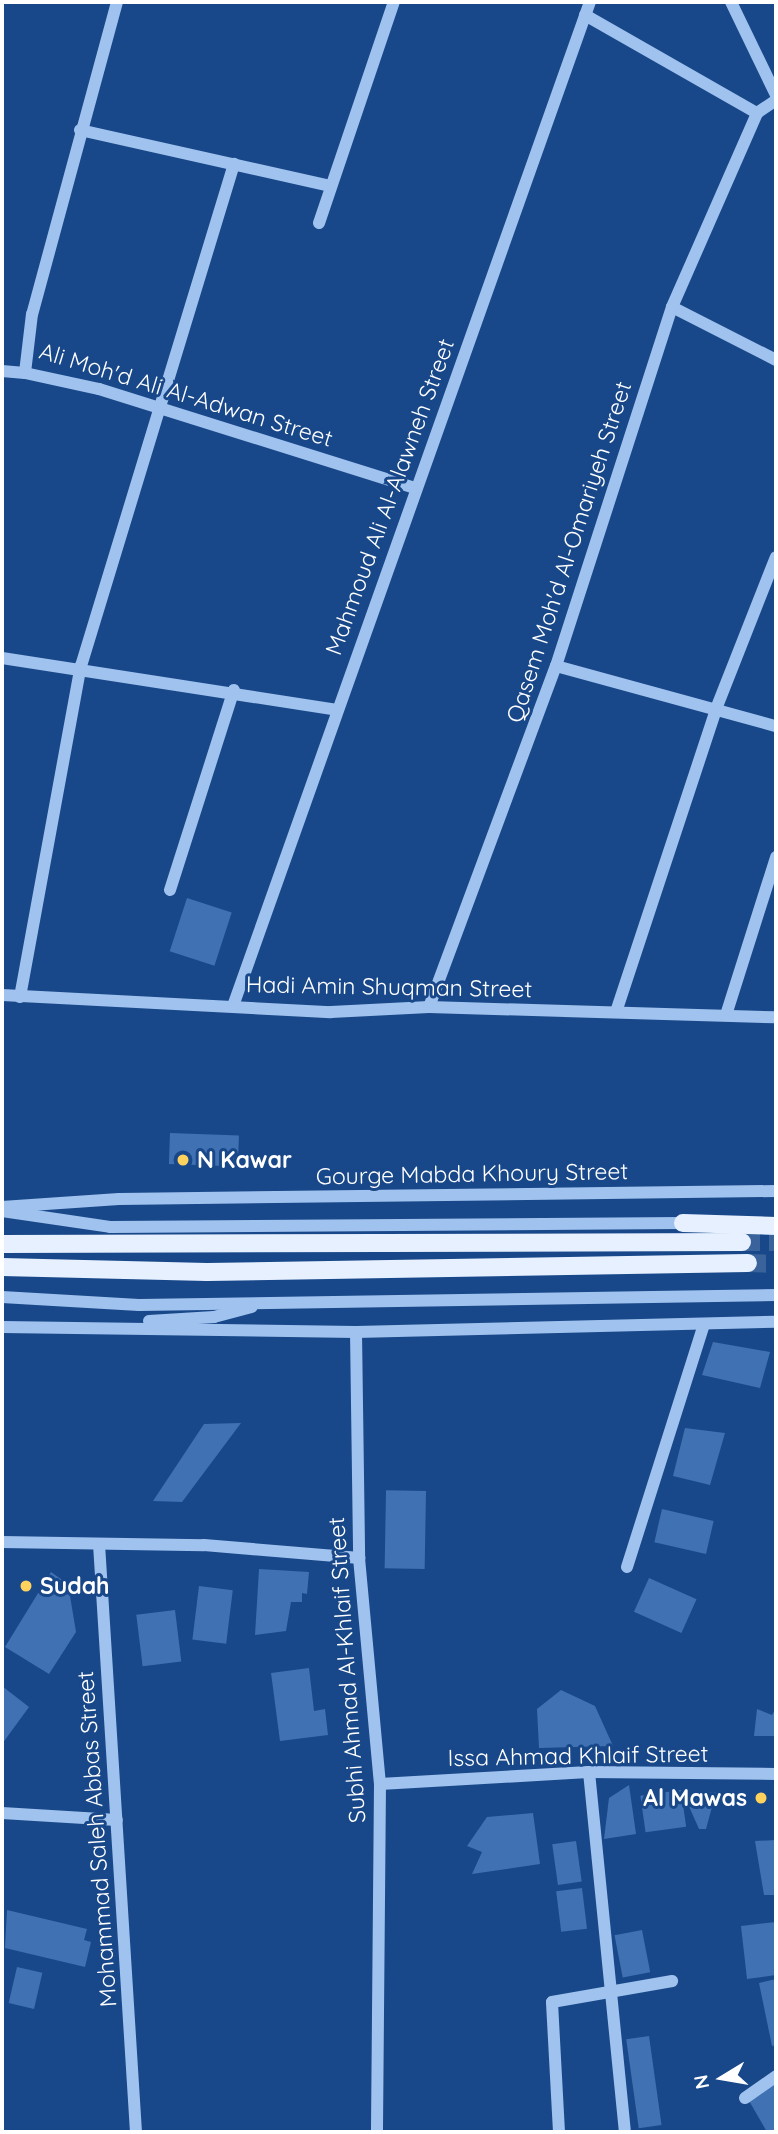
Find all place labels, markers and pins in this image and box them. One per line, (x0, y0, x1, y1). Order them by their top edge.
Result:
place label: N Kawar (197, 1146, 292, 1174)
marker: N Kawar (175, 1152, 191, 1168)
place label: Sudah (40, 1572, 110, 1600)
marker: Sudah (18, 1578, 34, 1594)
place label: Al Mawas (643, 1784, 747, 1812)
marker: Al Mawas (753, 1790, 769, 1806)

